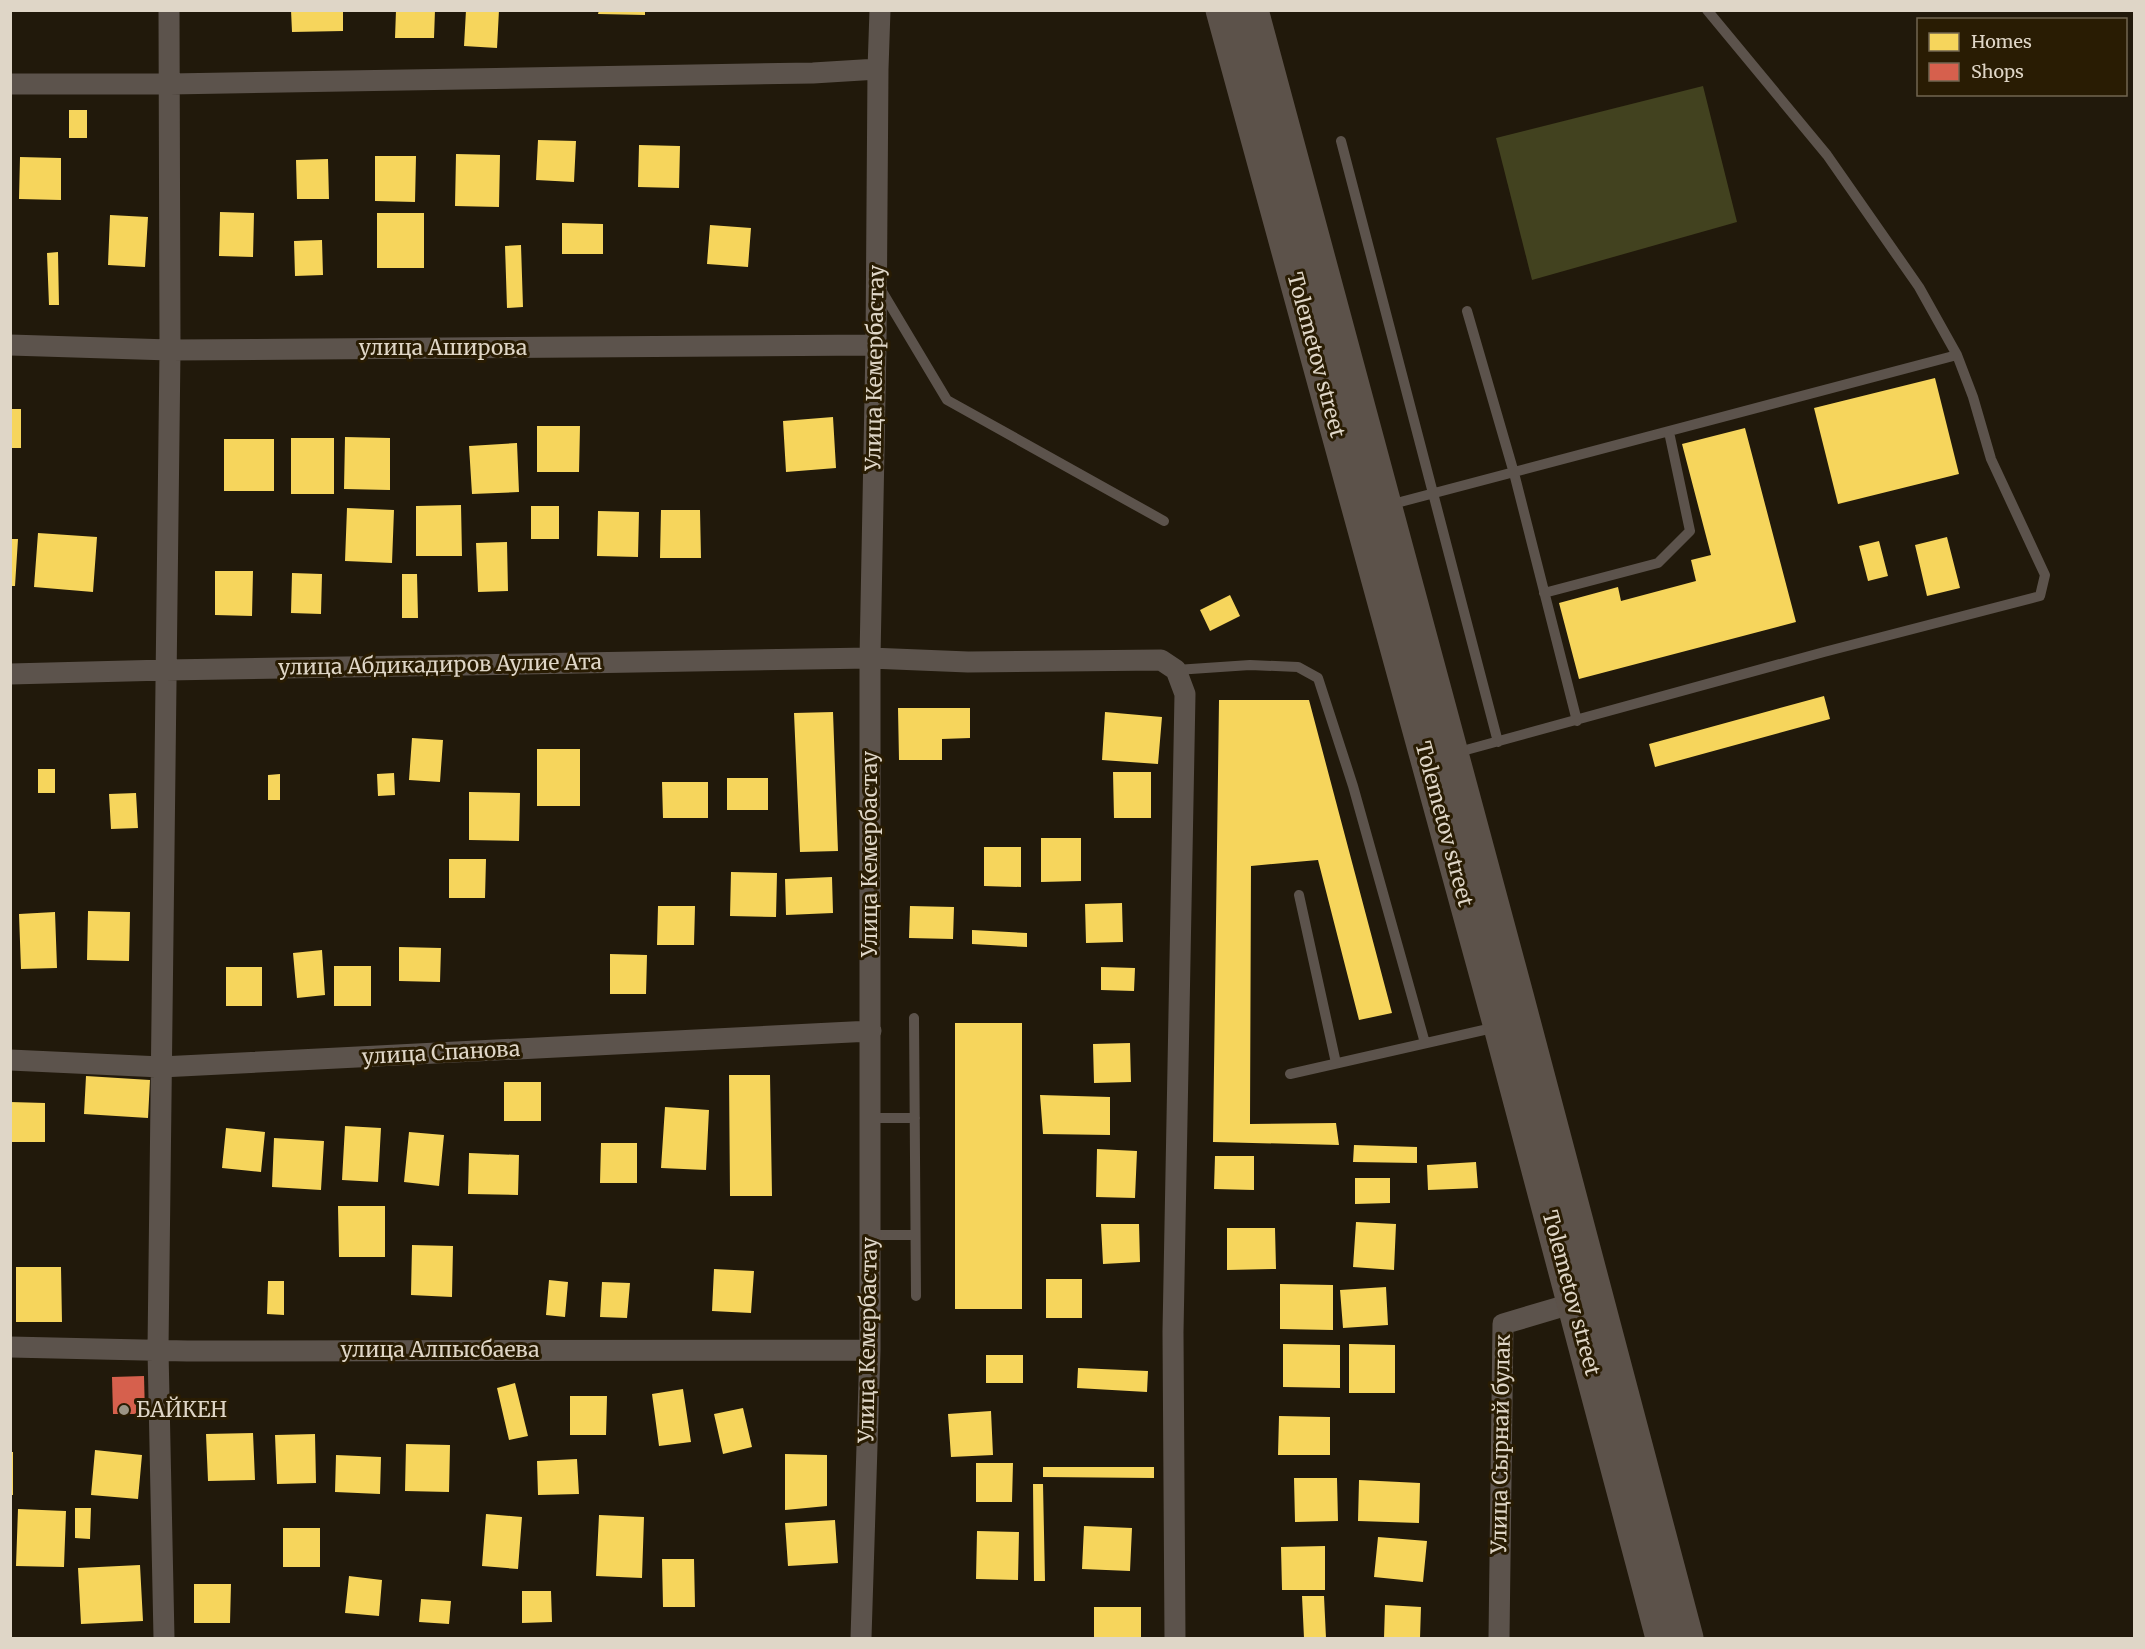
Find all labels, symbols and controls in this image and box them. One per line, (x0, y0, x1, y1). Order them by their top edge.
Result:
legend (1917, 18, 2127, 96)
text: Homes (1971, 30, 2032, 53)
text: Shops (1971, 60, 2024, 83)
street label: Улица Кемербастау (859, 264, 890, 472)
street label: Tolemetov street (1281, 269, 1352, 441)
street label: улица Аширова (359, 334, 527, 361)
street label: улица Абдикадиров Аулие Ата (278, 648, 602, 681)
street label: Tolemetov street (1409, 738, 1480, 910)
street label: Улица Кемербастау (856, 750, 883, 958)
street label: улица Спанова (361, 1035, 521, 1070)
street label: Tolemetov street (1536, 1207, 1607, 1379)
street label: Улица Кемербастау (852, 1236, 883, 1444)
street label: Улица Сырнай булак (1485, 1334, 1516, 1555)
street label: улица Алпысбаева (341, 1336, 539, 1363)
place label: БАЙКЕН (136, 1396, 227, 1423)
marker: БАЙКЕН (117, 1403, 131, 1417)

